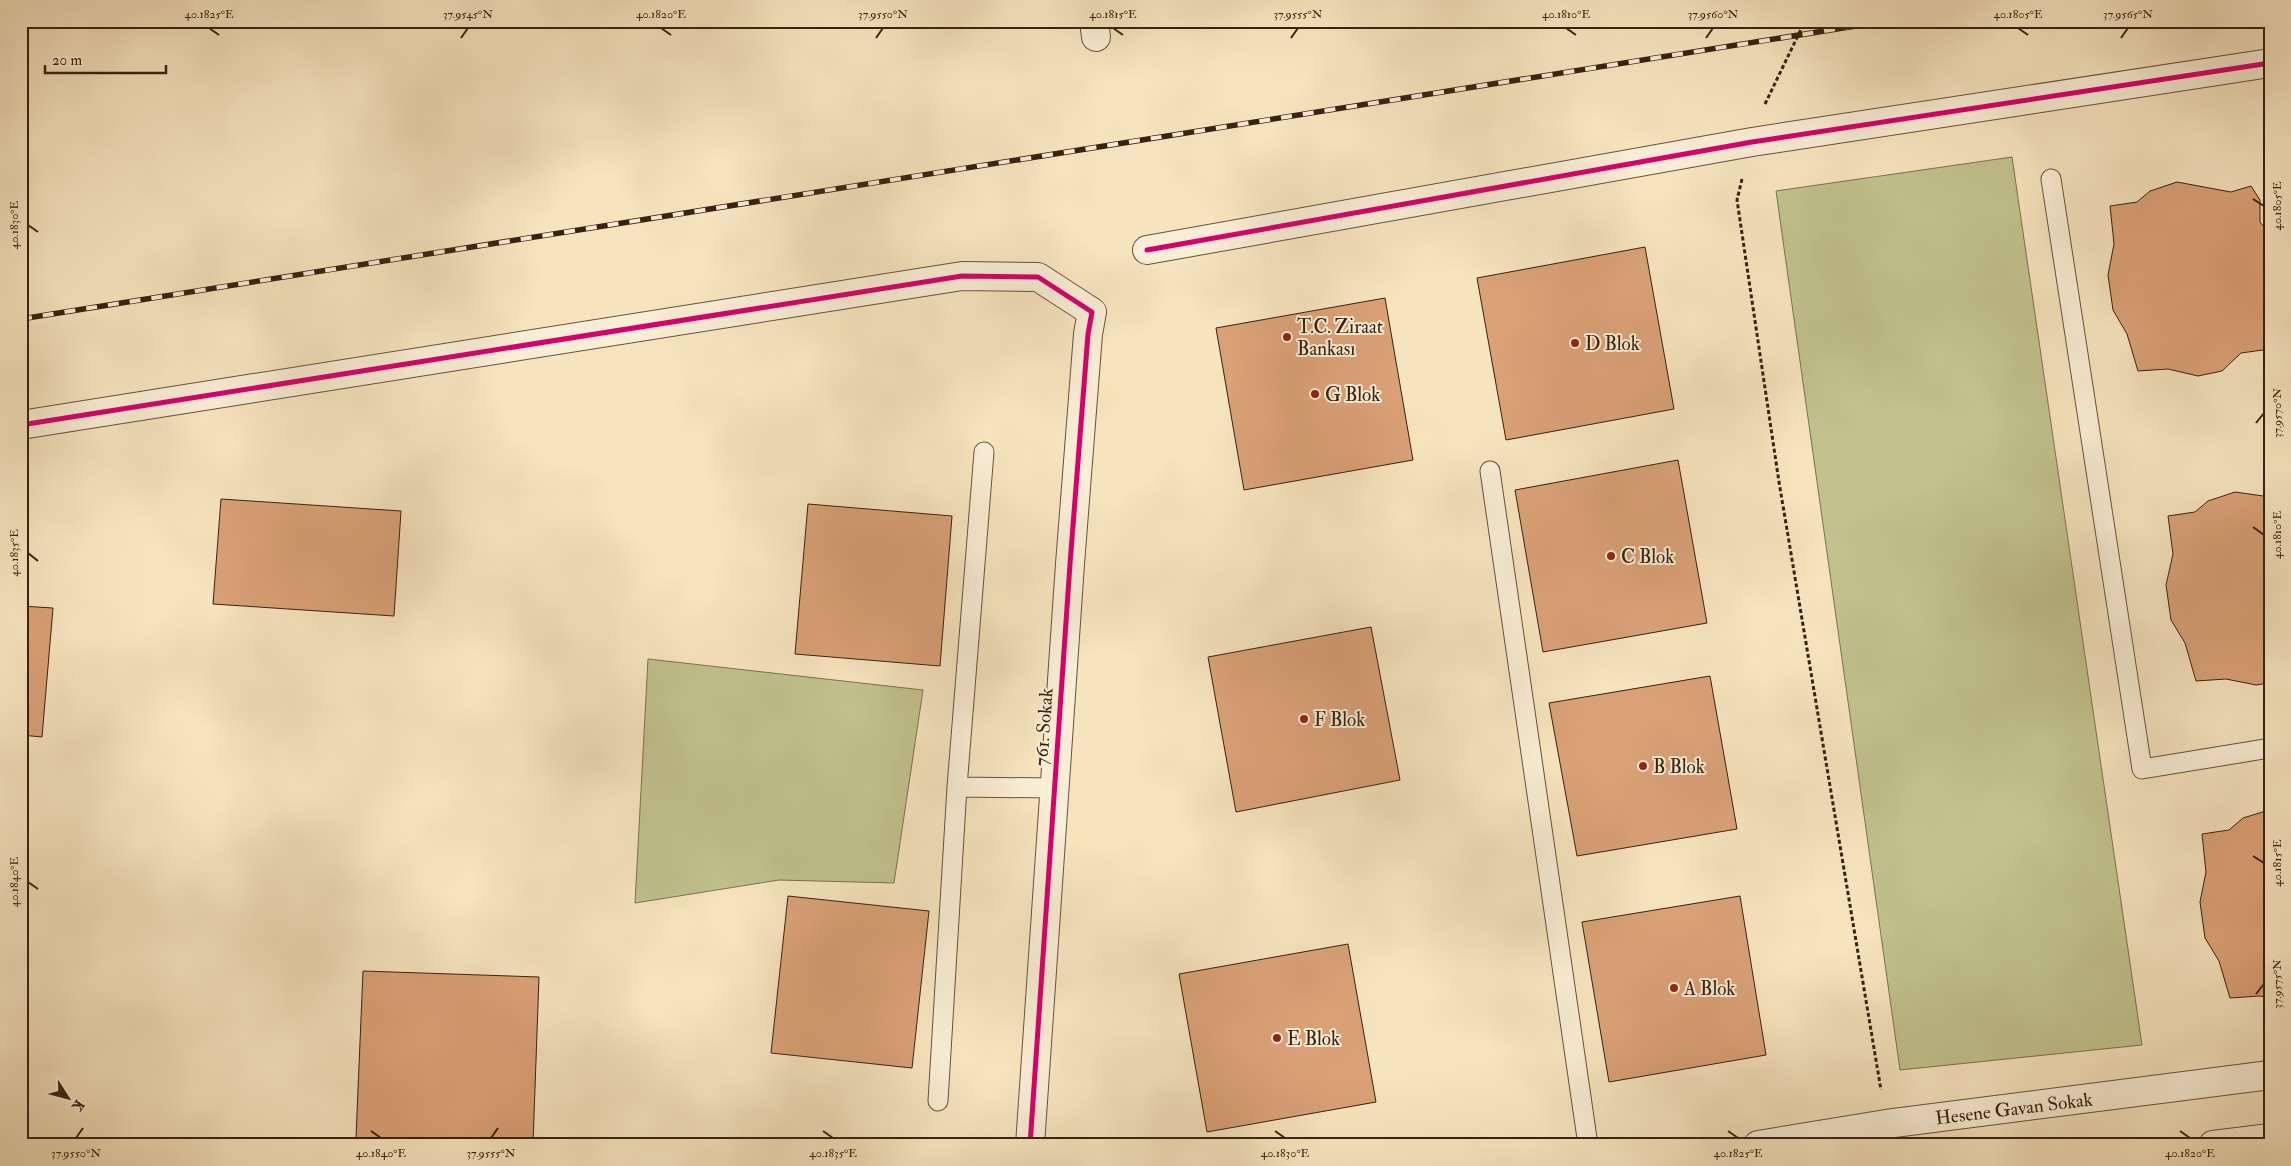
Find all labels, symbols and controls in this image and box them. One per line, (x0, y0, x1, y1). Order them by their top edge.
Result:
text: 40.1825°E (184, 7, 234, 22)
text: 37.9545°N (443, 7, 493, 22)
text: 40.1820°E (636, 7, 686, 22)
text: 37.9550°N (858, 7, 908, 22)
text: 40.1815°E (1089, 7, 1137, 22)
text: 37.9555°N (1273, 7, 1323, 22)
text: 40.1810°E (1542, 7, 1590, 22)
text: 37.9560°N (1688, 7, 1739, 22)
text: 40.1805°E (1993, 7, 2043, 22)
text: 37.9565°N (2103, 7, 2153, 22)
scale bar (45, 42, 166, 74)
text: 20 m (52, 51, 82, 70)
text: 40.1805°E (2270, 181, 2285, 231)
text: 40.1830°E (7, 200, 22, 249)
place label: T.C. Ziraat Bankası (1297, 315, 1383, 361)
marker: T.C. Ziraat Bankası (1281, 331, 1293, 343)
place label: D Blok (1585, 332, 1640, 356)
marker: D Blok (1569, 337, 1581, 349)
place label: G Blok (1325, 383, 1380, 407)
marker: G Blok (1309, 388, 1321, 400)
text: 37.9570°N (2270, 388, 2285, 438)
text: 40.1810°E (2270, 511, 2285, 559)
text: 40.1835°E (7, 529, 22, 577)
place label: C Blok (1621, 545, 1674, 569)
marker: C Blok (1605, 550, 1617, 562)
street label: 761. Sokak (1029, 687, 1059, 767)
place label: F Blok (1314, 708, 1365, 732)
marker: F Blok (1298, 713, 1310, 725)
place label: B Blok (1653, 755, 1705, 779)
marker: B Blok (1637, 760, 1649, 772)
text: 40.1815°E (2270, 839, 2285, 887)
text: 40.1840°E (7, 856, 22, 907)
text: 37.9575°N (2270, 959, 2285, 1009)
place label: A Blok (1683, 977, 1735, 1001)
marker: A Blok (1668, 982, 1680, 994)
place label: E Blok (1287, 1027, 1340, 1051)
marker: E Blok (1271, 1032, 1283, 1044)
north arrow (42, 1074, 92, 1124)
street label: Hesene Gavan Sokak (1934, 1087, 2094, 1131)
text: K (68, 1096, 88, 1115)
text: 37.9550°N (51, 1146, 101, 1161)
text: 40.1840°E (356, 1146, 407, 1161)
text: 37.9555°N (466, 1146, 516, 1161)
text: 40.1835°E (809, 1146, 857, 1161)
text: 40.1830°E (1261, 1146, 1310, 1161)
text: 40.1825°E (1713, 1146, 1763, 1161)
text: 40.1820°E (2165, 1146, 2215, 1161)

